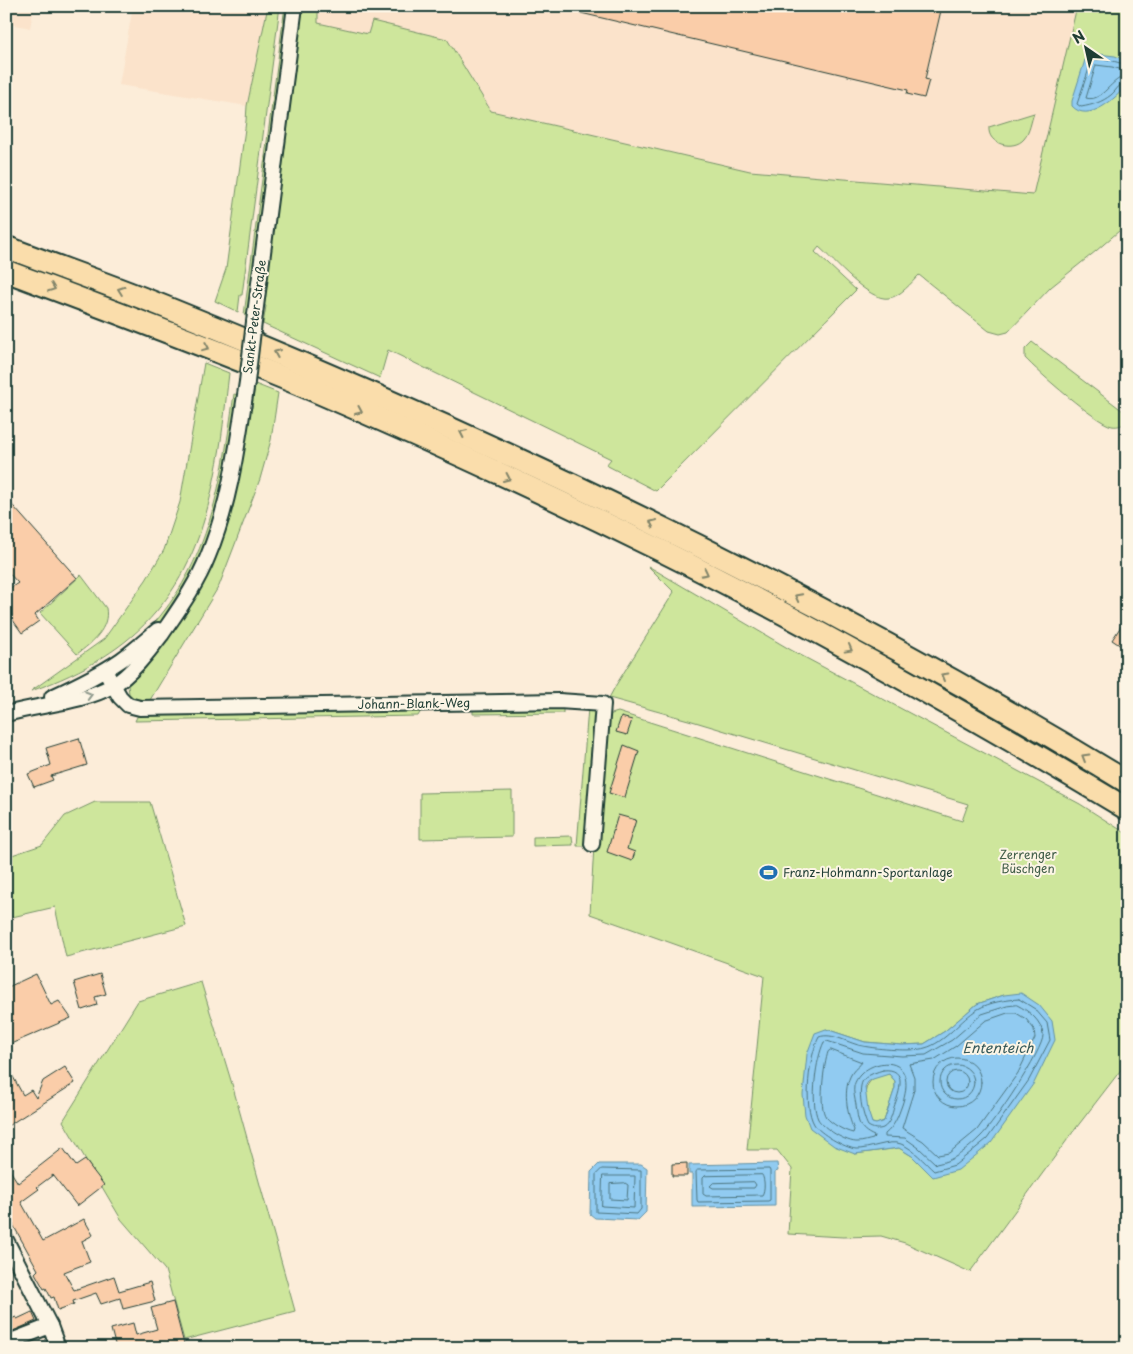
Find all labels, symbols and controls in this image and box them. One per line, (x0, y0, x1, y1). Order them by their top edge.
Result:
north arrow (1060, 22, 1110, 72)
text: N (1068, 25, 1089, 49)
street label: Sankt-Peter-Straße (238, 259, 270, 375)
one-way arrow (47, 282, 56, 292)
one-way arrow (118, 286, 126, 296)
one-way arrow (201, 341, 210, 352)
one-way arrow (273, 348, 282, 359)
one-way arrow (354, 404, 363, 415)
one-way arrow (459, 429, 468, 439)
one-way arrow (502, 472, 511, 482)
one-way arrow (649, 519, 658, 529)
one-way arrow (700, 567, 709, 577)
one-way arrow (794, 593, 803, 603)
one-way arrow (844, 643, 853, 653)
one-way arrow (940, 672, 949, 682)
one-way arrow (85, 690, 93, 701)
street label: Johann-Blank-Weg (358, 693, 470, 713)
one-way arrow (1082, 753, 1091, 763)
park label: Zerrenger Büschgen (999, 845, 1057, 877)
sports icon: Franz-Hohmann-Sportanlage (759, 863, 779, 883)
place label: Franz-Hohmann-Sportanlage (783, 863, 953, 881)
water label: Ententeich (962, 1037, 1034, 1058)

